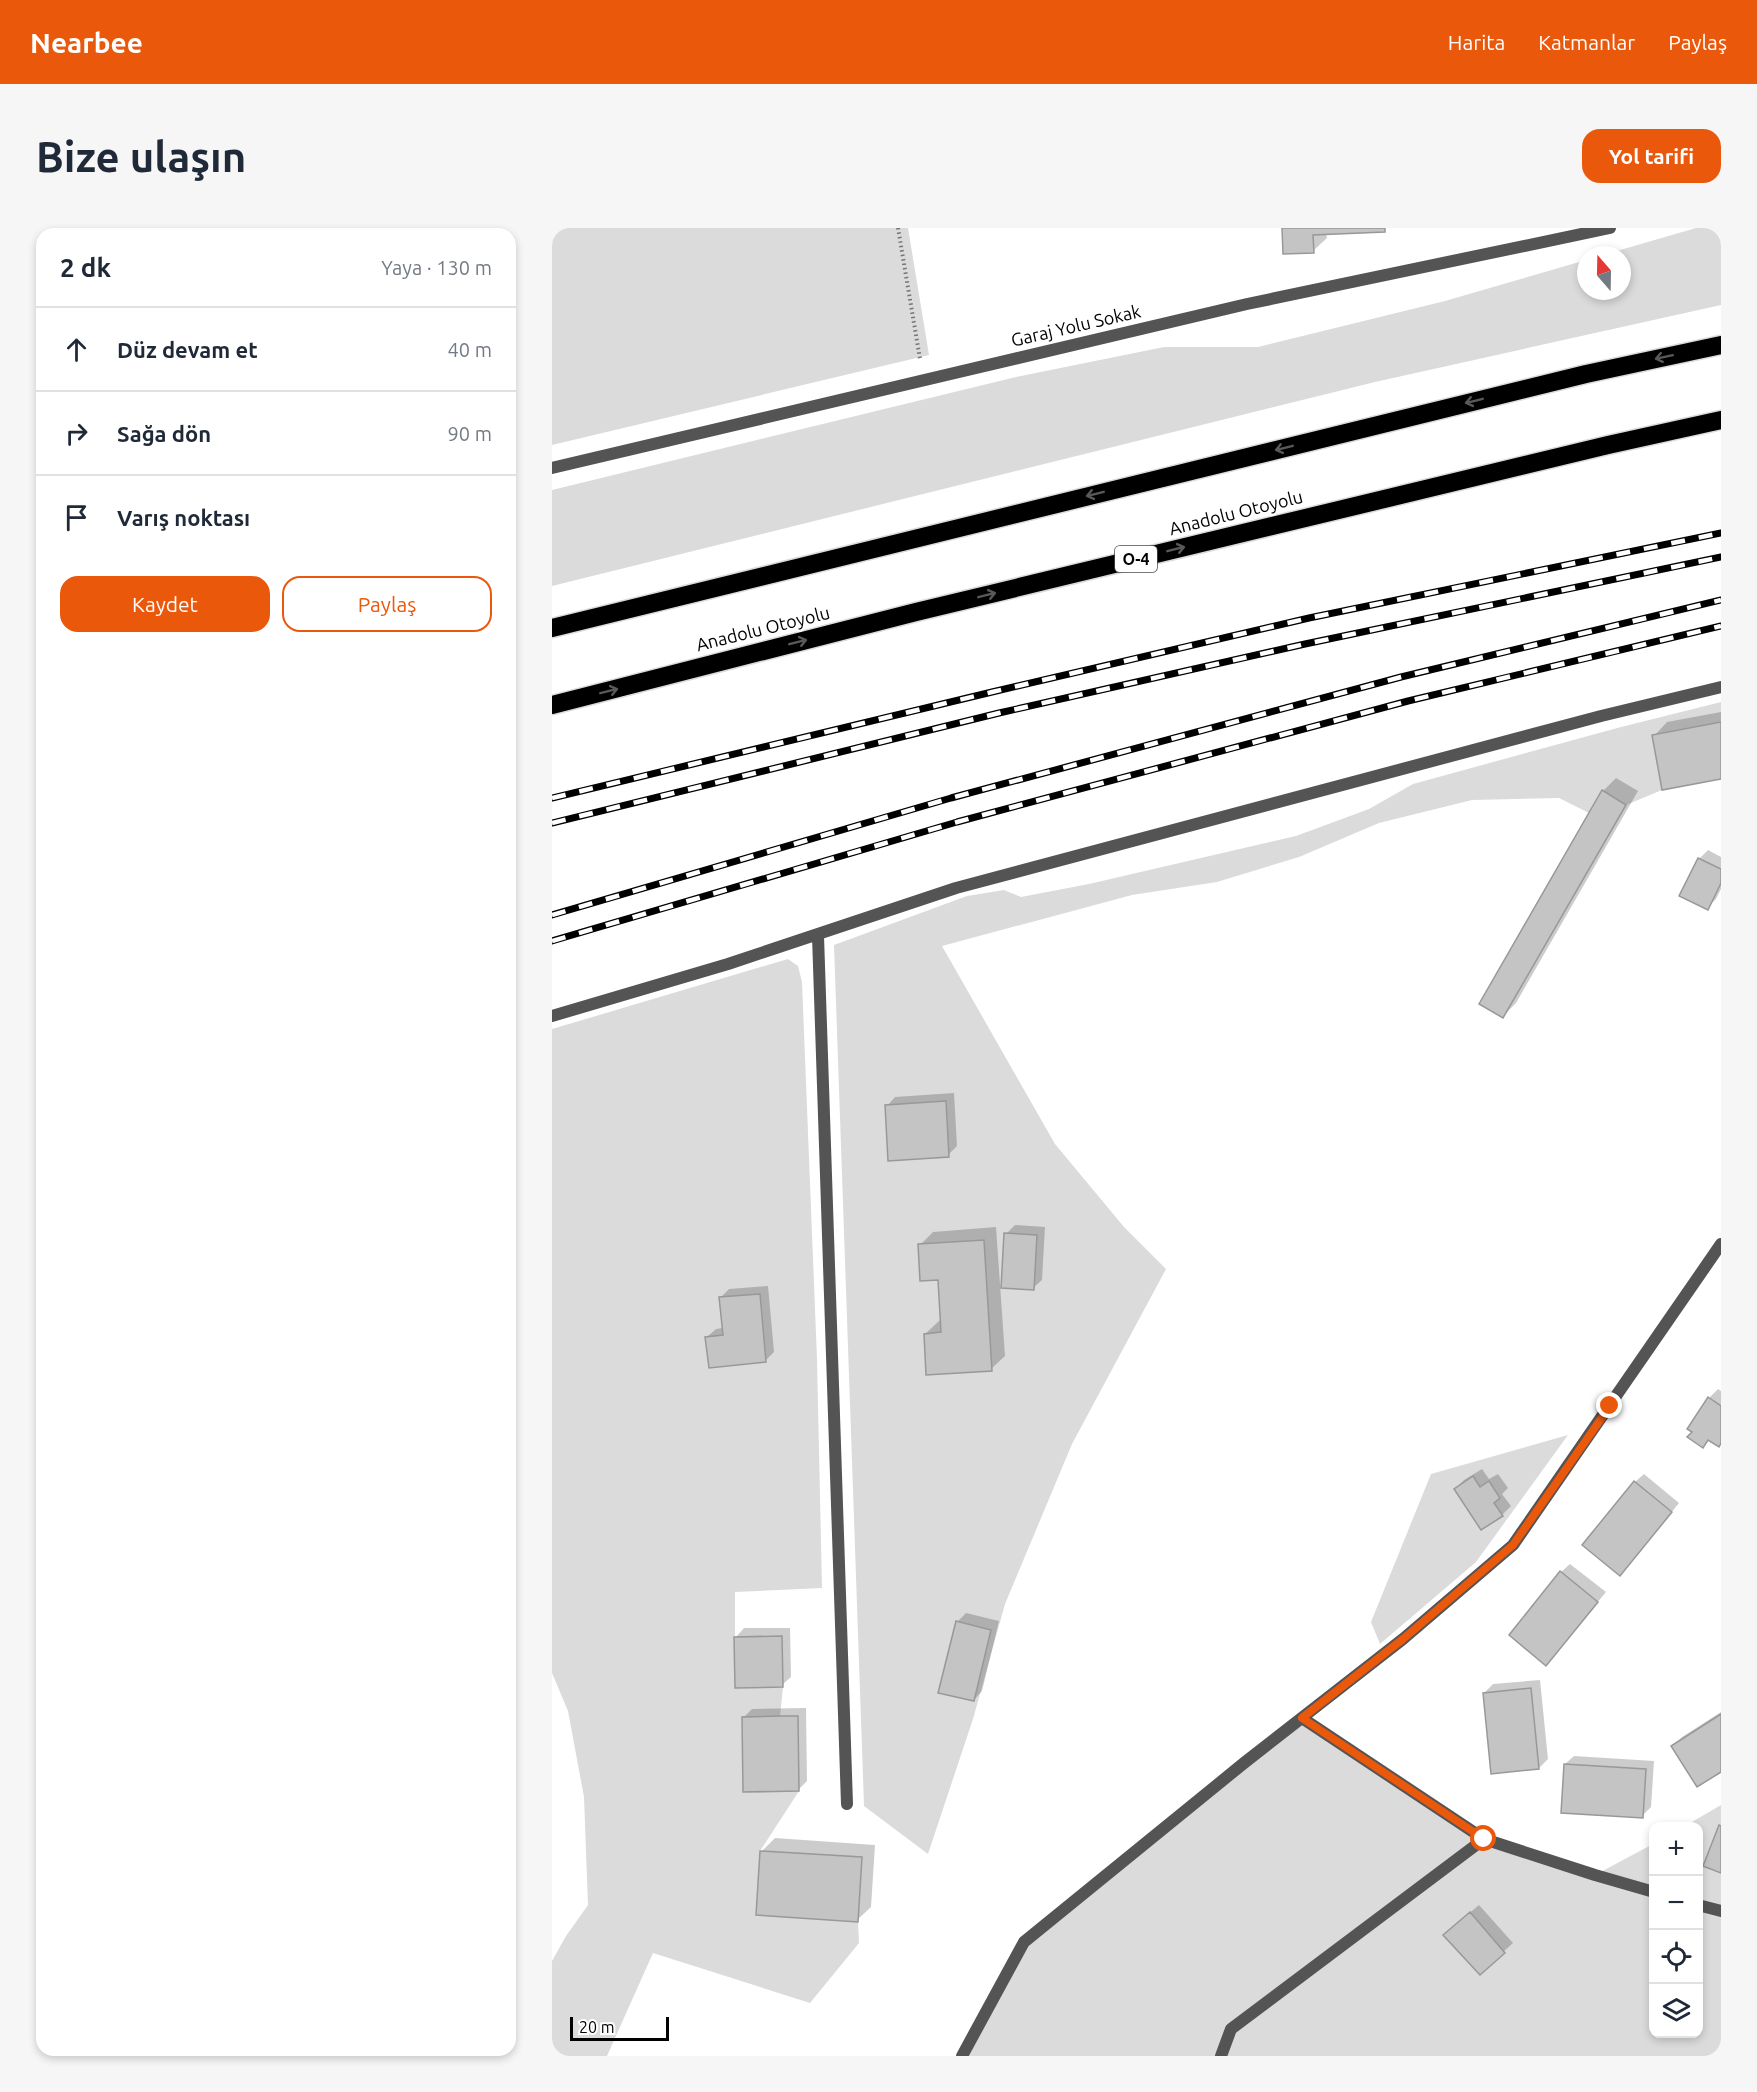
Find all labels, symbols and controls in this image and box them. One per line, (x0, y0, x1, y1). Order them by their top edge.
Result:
text: Nearbee (30, 27, 143, 58)
text: Harita (1448, 30, 1505, 54)
text: Katmanlar (1538, 30, 1635, 54)
text: Paylaş (1668, 30, 1727, 54)
button: Yol tarifi (1582, 129, 1721, 183)
text: Bize ulaşın (36, 133, 246, 180)
north arrow (1577, 246, 1631, 300)
text: 2 dk (60, 253, 111, 282)
text: Yaya · 130 m (381, 256, 492, 279)
street label: Garaj Yolu Sokak (1009, 300, 1143, 350)
icon: ahead (60, 333, 93, 366)
text: Düz devam et (117, 337, 258, 362)
text: 40 m (448, 338, 492, 361)
one-way arrow (1655, 352, 1674, 363)
one-way arrow (1465, 396, 1484, 408)
icon: right (60, 417, 93, 450)
text: Sağa dön (117, 421, 211, 446)
text: 90 m (448, 422, 492, 445)
one-way arrow (1275, 442, 1294, 454)
street label: Anadolu Otoyolu (1167, 486, 1305, 538)
one-way arrow (1086, 489, 1105, 501)
icon: arrive (60, 501, 93, 534)
text: Varış noktası (117, 505, 250, 530)
one-way arrow (1166, 543, 1185, 555)
road number: O-4 (1115, 546, 1157, 572)
button: Kaydet (60, 576, 270, 632)
button: Paylaş (282, 576, 492, 632)
one-way arrow (977, 588, 996, 600)
street label: Anadolu Otoyolu (694, 602, 832, 654)
one-way arrow (788, 636, 807, 648)
one-way arrow (599, 684, 618, 696)
route end (1596, 1392, 1622, 1418)
map controls (1649, 1822, 1703, 2038)
button: + (1649, 1822, 1703, 1876)
route start (1470, 1825, 1496, 1851)
button: − (1649, 1876, 1703, 1930)
button: locate (1649, 1930, 1703, 1984)
button: layers (1649, 1984, 1703, 2038)
scale bar (570, 2014, 669, 2042)
text: 20 m (579, 2018, 615, 2036)

